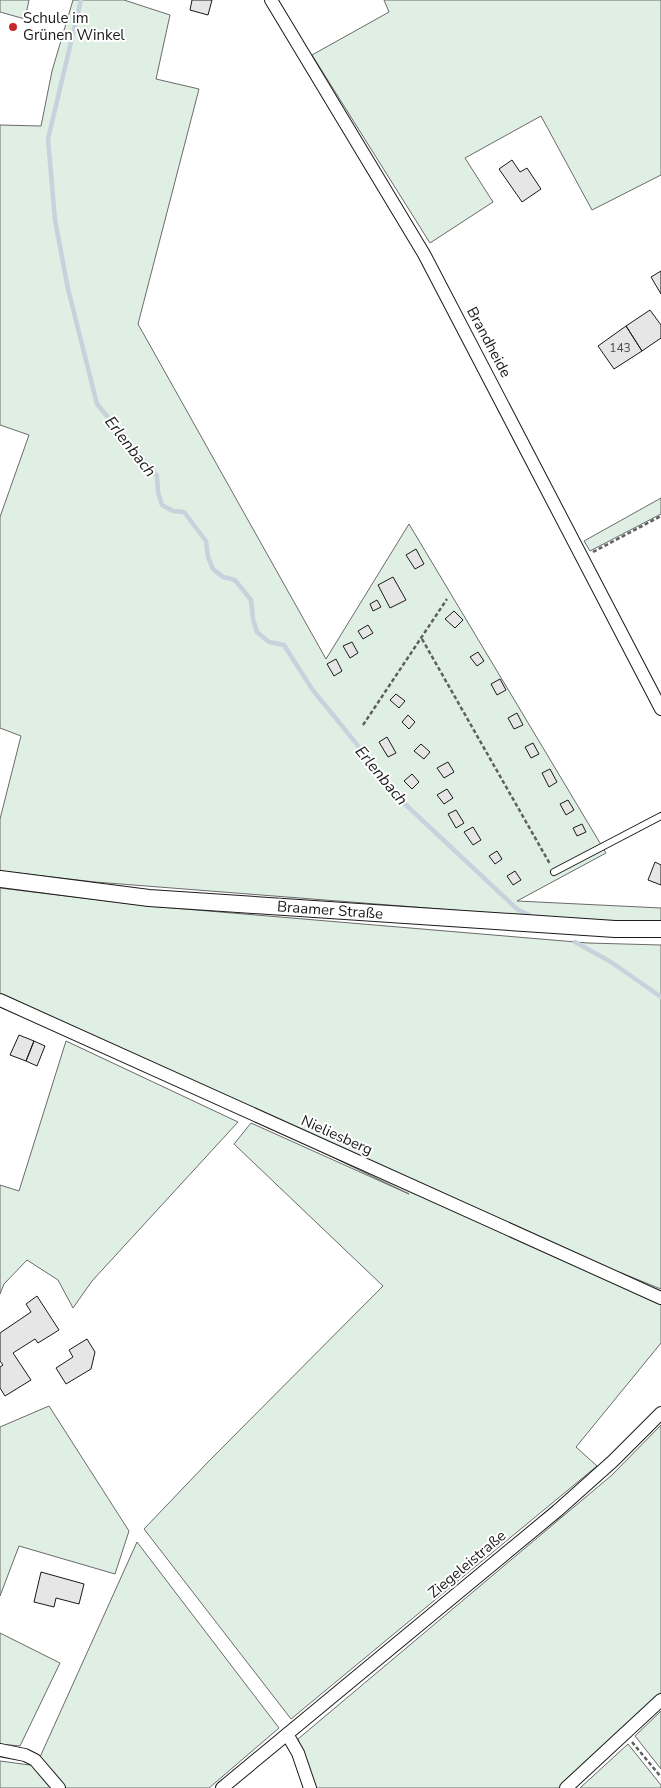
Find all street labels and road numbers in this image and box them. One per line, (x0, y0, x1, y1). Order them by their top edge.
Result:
street label: Brandheide (462, 303, 516, 381)
street label: Braamer Straße (276, 896, 384, 924)
street label: Nieliesberg (298, 1110, 376, 1160)
street label: Ziegeleistraße (424, 1526, 510, 1602)

